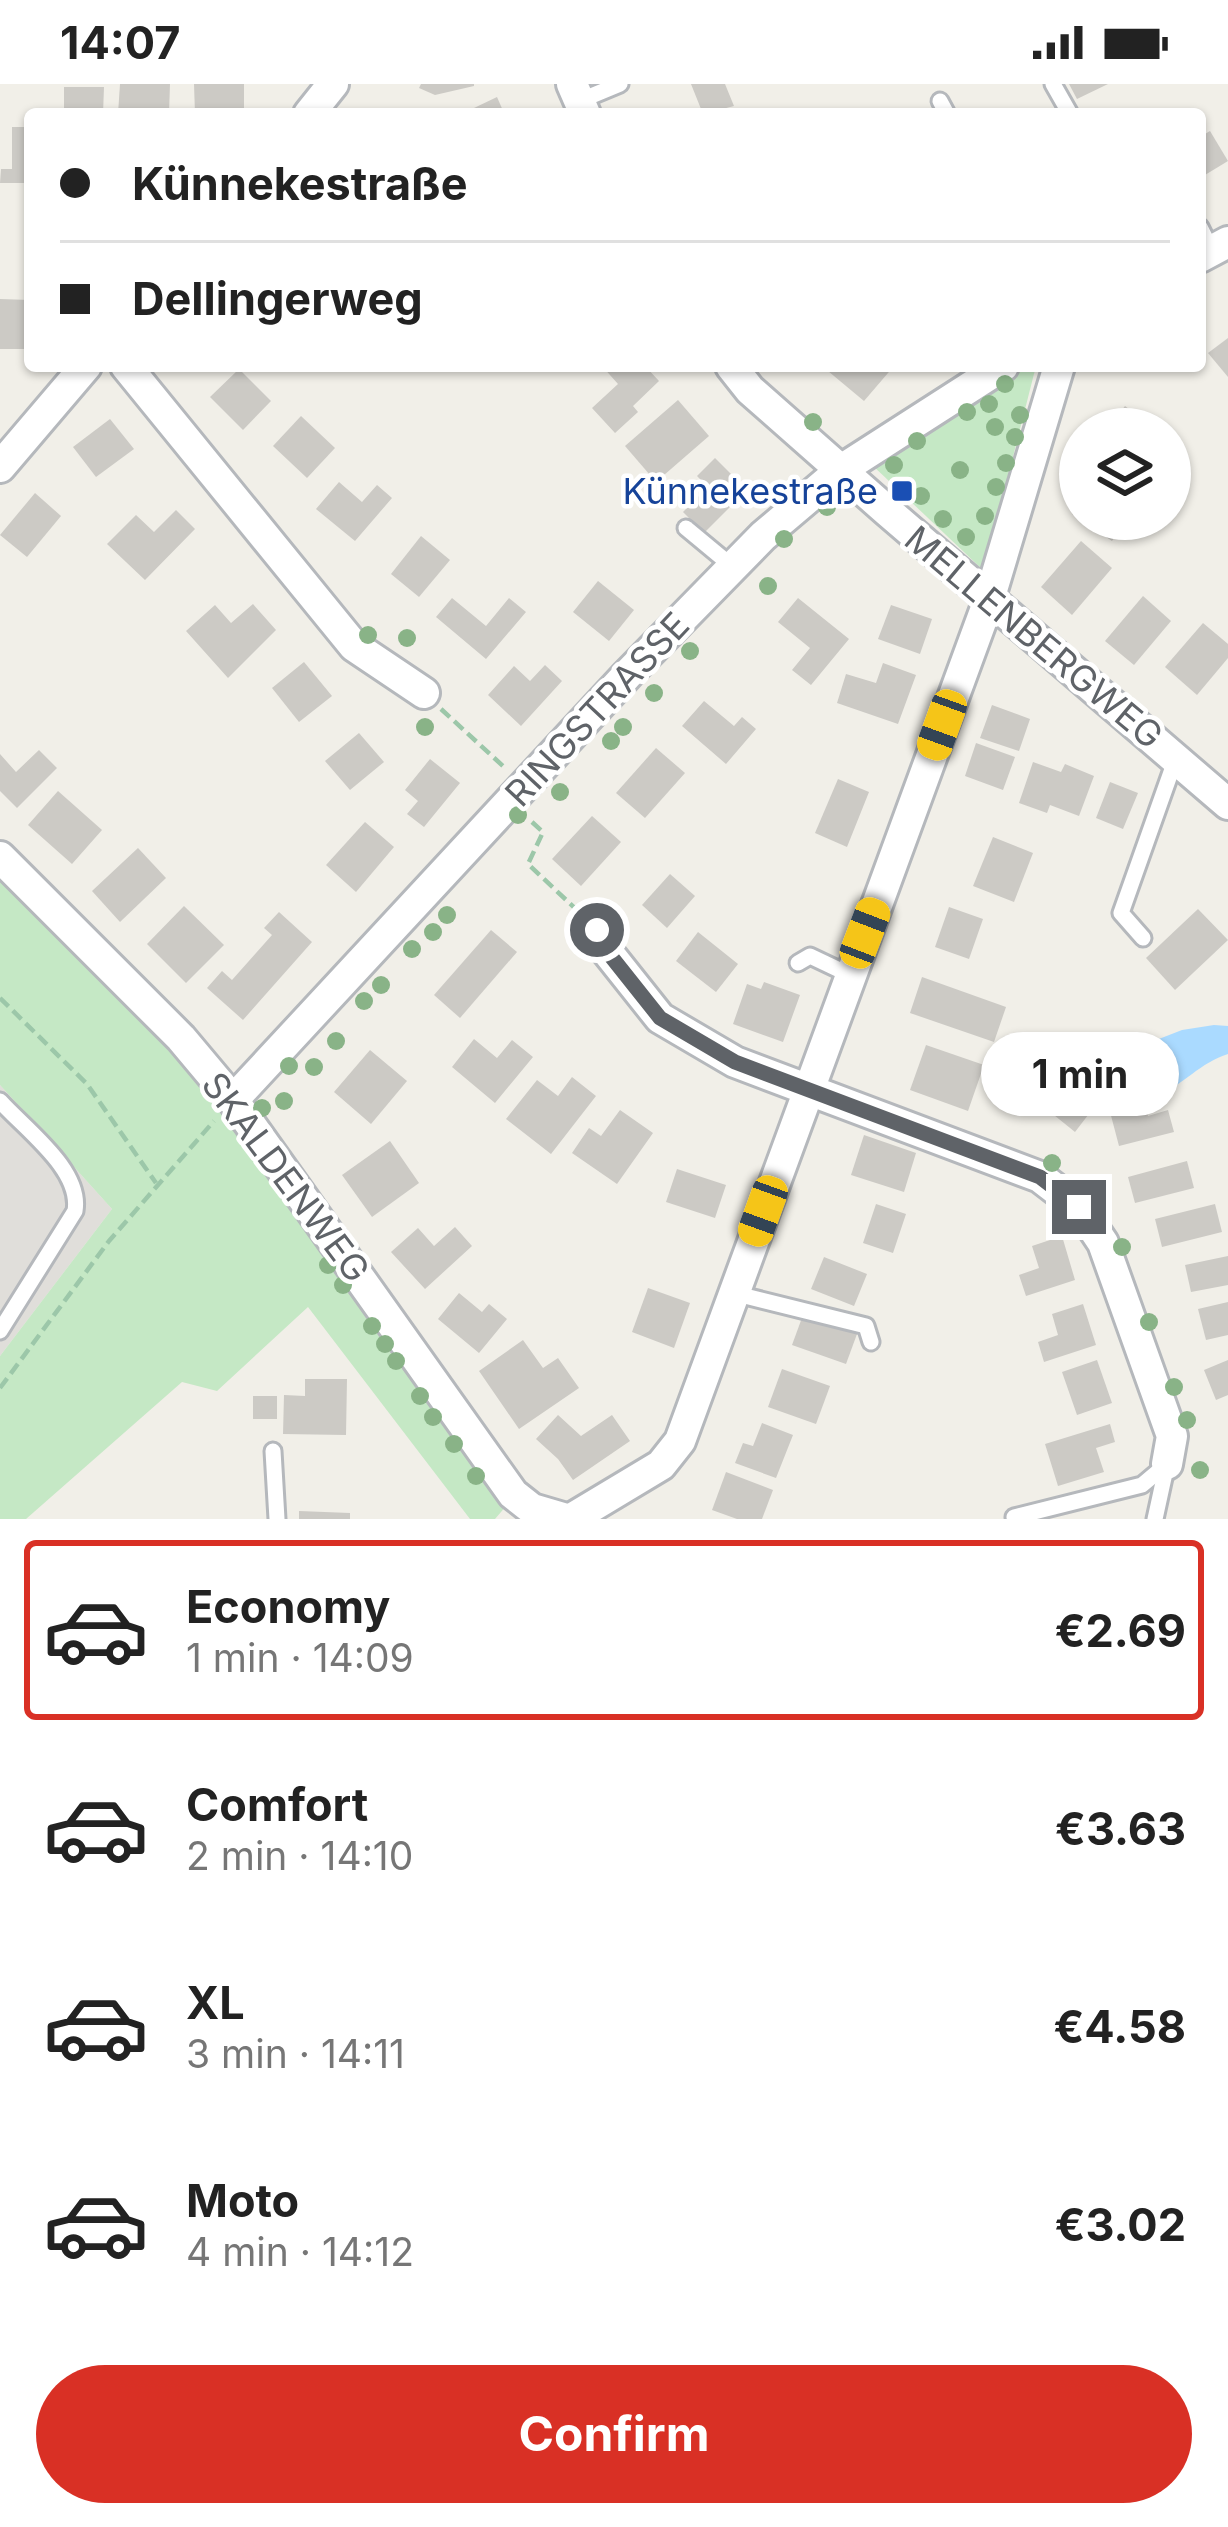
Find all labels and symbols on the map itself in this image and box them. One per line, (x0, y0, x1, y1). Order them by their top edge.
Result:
place label: Künnekestraße (623, 469, 878, 513)
marker: Künnekestraße (889, 478, 915, 504)
street label: MELLENBERGWEG (896, 516, 1172, 758)
street label: RINGSTRASSE (496, 603, 698, 815)
car (913, 685, 971, 765)
car (835, 893, 895, 973)
route start (570, 903, 624, 957)
callout: 1 min (980, 1033, 1178, 1117)
street label: SKALDENWEG (193, 1063, 379, 1291)
car (734, 1171, 792, 1251)
route end (1052, 1180, 1106, 1234)

